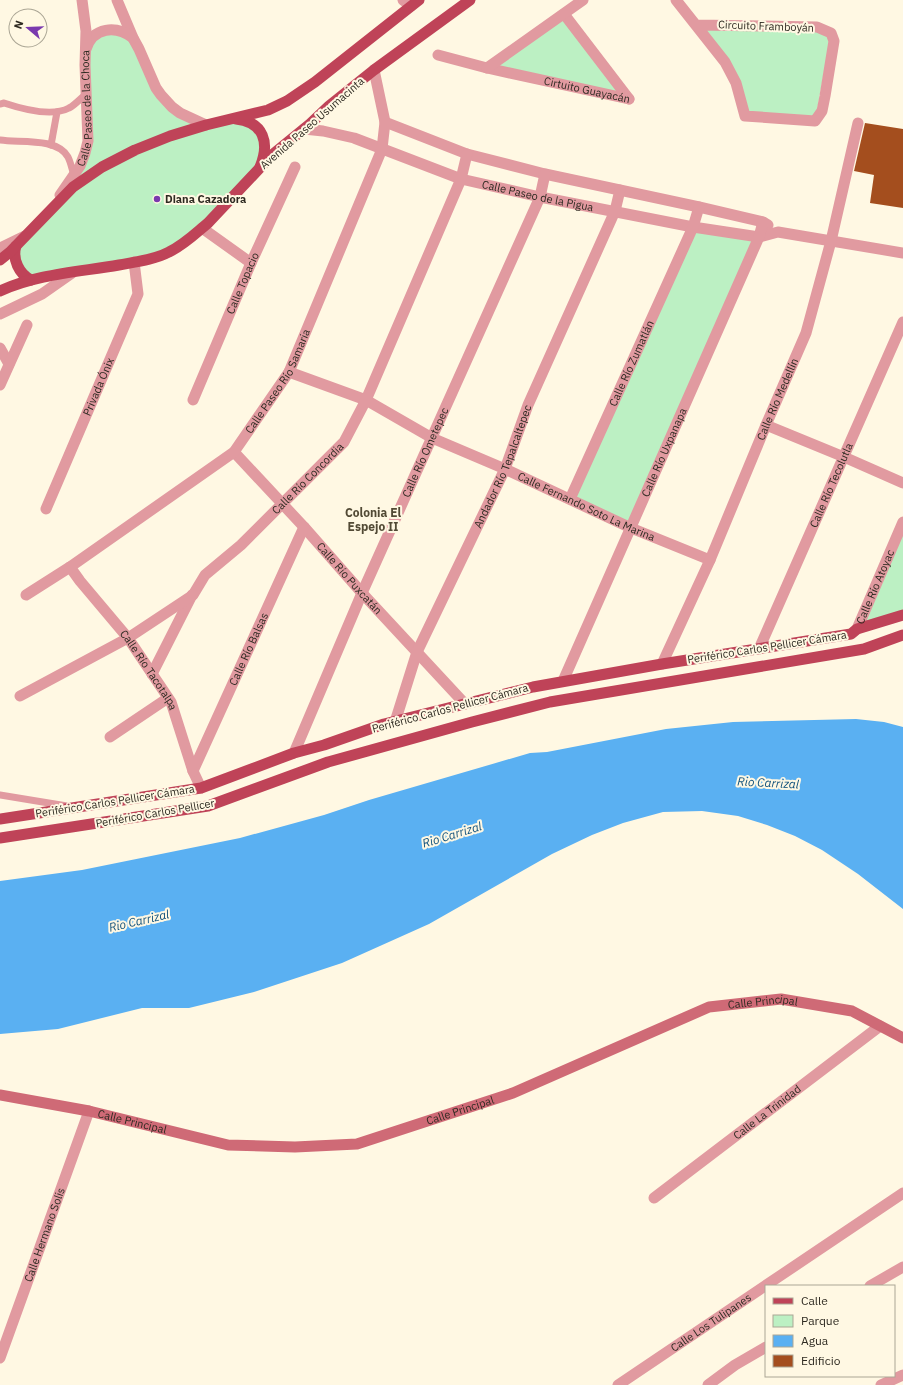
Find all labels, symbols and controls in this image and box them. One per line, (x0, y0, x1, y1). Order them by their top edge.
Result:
north arrow (8, 8, 48, 48)
street label: Circuito Framboyán (718, 17, 814, 35)
text: N (11, 19, 26, 31)
street label: Calle Paseo de la Choca (74, 50, 95, 168)
street label: Avenida Paseo Usumacinta (257, 74, 367, 172)
street label: Cirtuito Guayacán (543, 74, 631, 106)
street label: Calle Paseo de la Pigua (481, 177, 595, 214)
place label: Diana Cazadora (165, 192, 246, 206)
marker: Diana Cazadora (152, 194, 162, 204)
street label: Calle Topacio (223, 250, 262, 316)
street label: Calle Río Zumatlán (606, 318, 657, 408)
street label: Calle Paseo Río Samaria (242, 327, 313, 436)
street label: Privada Ónix (80, 355, 117, 418)
street label: Calle Río Medellín (753, 356, 801, 442)
street label: Andador Río Tepalcaltepec (471, 402, 535, 530)
street label: Calle Río Ometepec (399, 405, 452, 500)
street label: Calle Río Uxpanapa (638, 406, 690, 499)
street label: Calle Río Concordia (269, 439, 347, 517)
street label: Calle Río Tecolutla (806, 441, 856, 530)
street label: Calle Fernando Soto La Marina (515, 469, 657, 544)
district label: Colonia El Espejo II (345, 505, 401, 534)
street label: Calle Río Puxcatán (314, 539, 385, 617)
street label: Calle Río Atoyac (853, 547, 897, 626)
street label: Calle Río Balsas (226, 610, 271, 688)
street label: Calle Río Tacotalpa (117, 627, 180, 712)
street label: Periférico Carlos Pellicer Cámara (686, 627, 848, 667)
street label: Periférico Carlos Pellicer Cámara (370, 680, 530, 736)
water label: Rio Carrizal (737, 773, 800, 792)
street label: Periférico Carlos Pellicer Cámara (34, 782, 196, 820)
street label: Periférico Carlos Pellicer (95, 796, 215, 830)
water label: Rio Carrizal (420, 818, 484, 851)
water label: Rio Carrizal (107, 906, 171, 935)
street label: Calle Principal (727, 992, 799, 1012)
street label: Calle La Trinidad (730, 1082, 804, 1142)
street label: Calle Principal (424, 1093, 496, 1128)
street label: Calle Principal (96, 1106, 168, 1137)
street label: Calle Hermano Solis (21, 1186, 68, 1284)
legend (765, 1285, 895, 1377)
street label: Calle Los Tulipanes (668, 1290, 754, 1355)
text: Calle (801, 1293, 828, 1308)
text: Parque (801, 1313, 840, 1328)
text: Agua (801, 1333, 829, 1348)
text: Edificio (801, 1353, 841, 1368)

